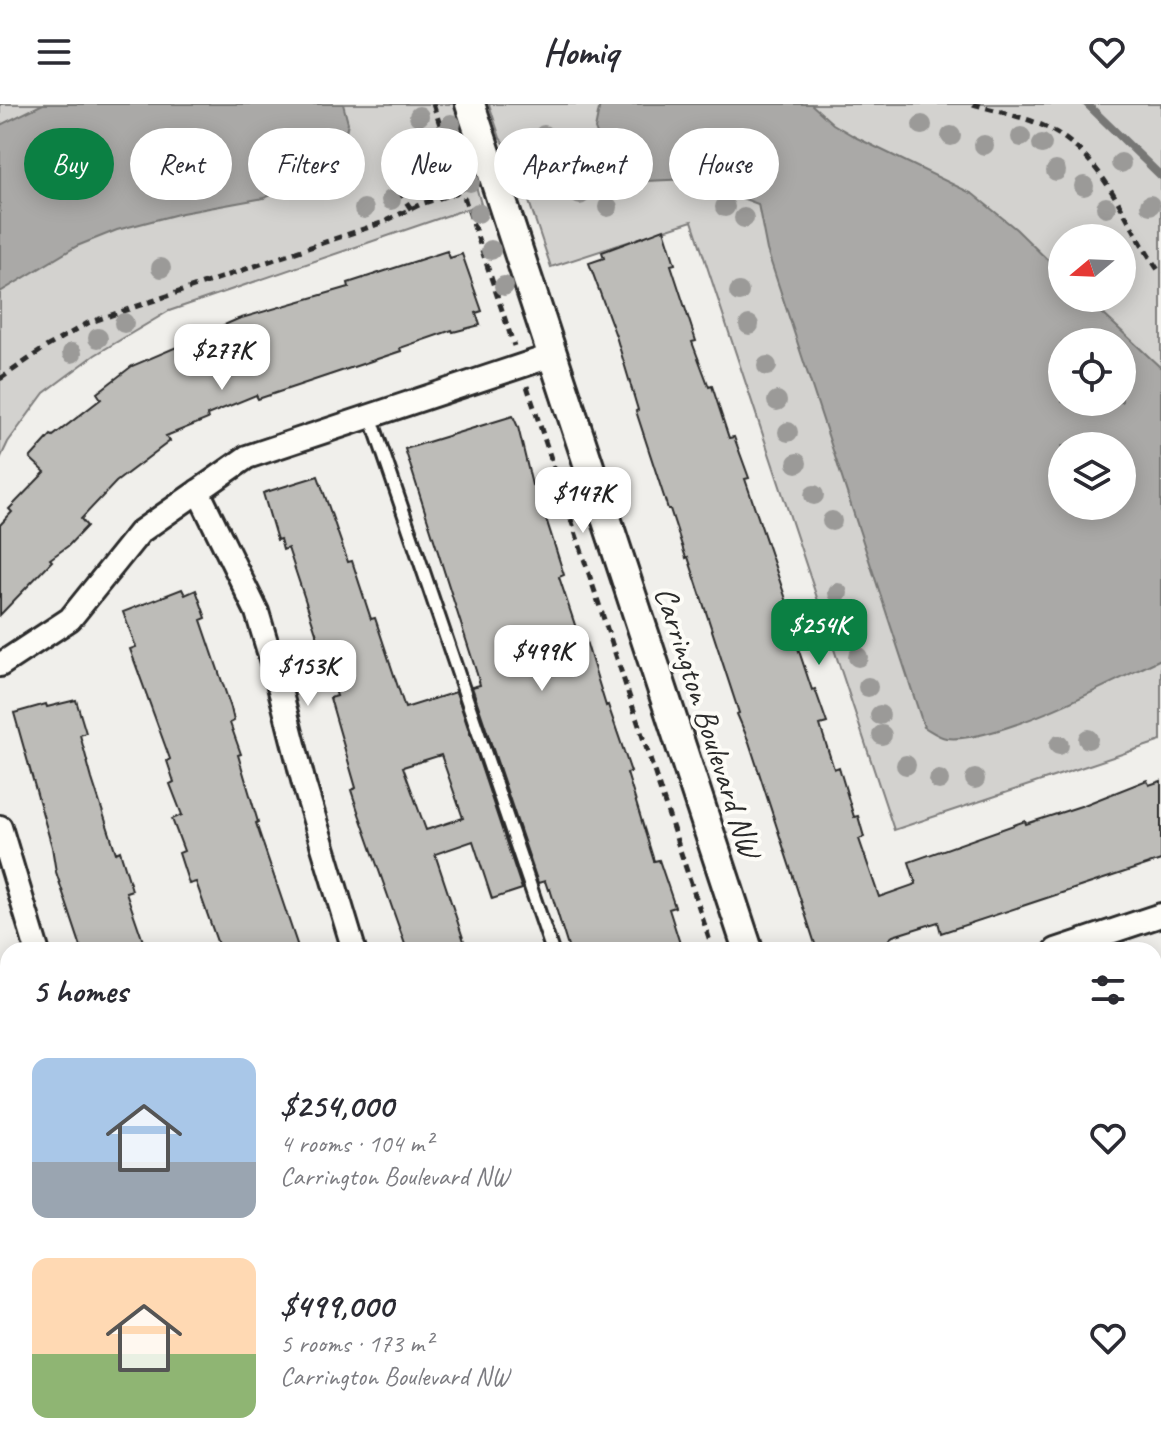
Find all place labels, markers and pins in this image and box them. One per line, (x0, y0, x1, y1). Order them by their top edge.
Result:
pin: $277K (166, 324, 278, 392)
pin: $147K (527, 467, 639, 535)
pin: $254K (763, 599, 875, 667)
pin: $499K (486, 625, 598, 693)
pin: $153K (252, 640, 364, 708)

